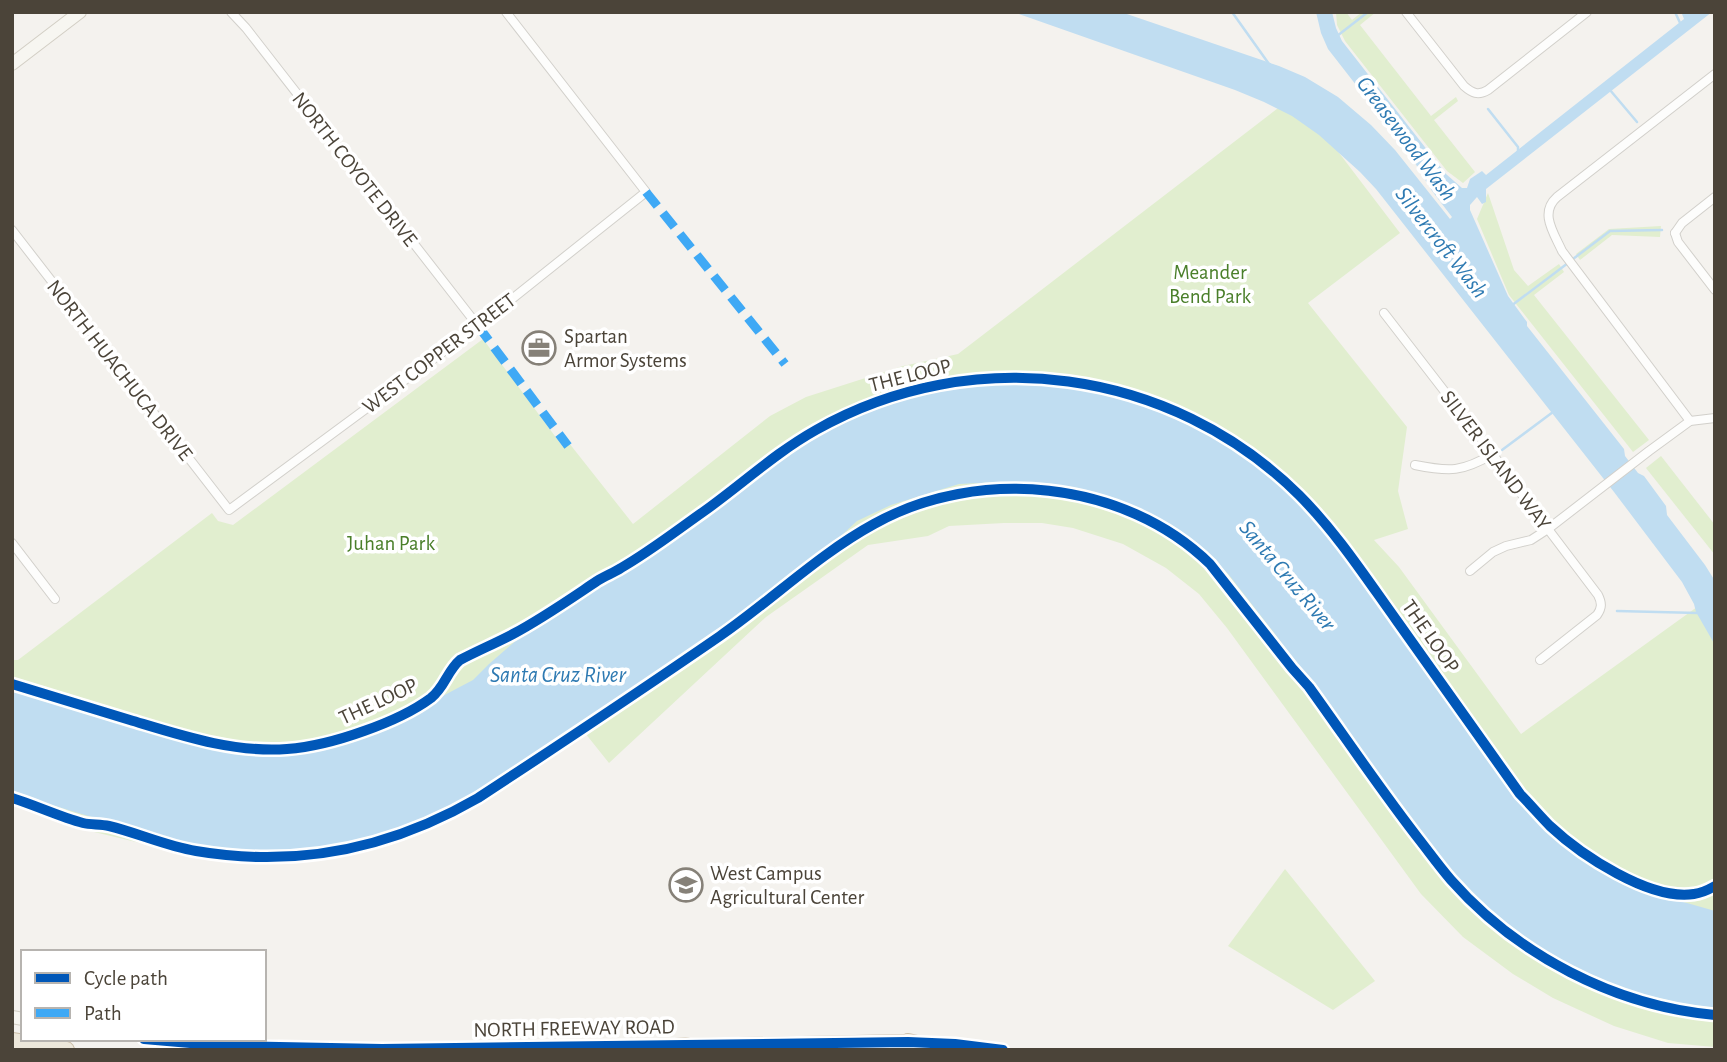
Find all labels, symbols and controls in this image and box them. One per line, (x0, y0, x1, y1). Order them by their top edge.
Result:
water label: Greasewood Wash (1352, 72, 1460, 205)
street label: NORTH COYOTE DRIVE (288, 88, 421, 250)
water label: Silvercroft Wash (1390, 183, 1491, 303)
park label: Meander Bend Park (1169, 262, 1252, 307)
street label: NORTH HUACHUCA DRIVE (43, 276, 196, 465)
street label: WEST COPPER STREET (359, 289, 520, 418)
place label: Spartan Armor Systems (564, 326, 687, 371)
office icon: Spartan Armor Systems (520, 329, 558, 367)
street label: THE LOOP (867, 355, 953, 396)
street label: SILVER ISLAND WAY (1436, 387, 1555, 534)
water label: Santa Cruz River (1234, 516, 1340, 636)
park label: Juhan Park (347, 533, 435, 554)
street label: THE LOOP (1398, 596, 1463, 677)
water label: Santa Cruz River (490, 664, 627, 687)
street label: THE LOOP (336, 674, 421, 729)
place label: West Campus Agricultural Center (710, 863, 864, 908)
school or university icon: West Campus Agricultural Center (667, 866, 705, 904)
legend (21, 950, 266, 1041)
text: Cycle path (84, 968, 168, 989)
text: Path (84, 1003, 122, 1024)
street label: NORTH FREEWAY ROAD (473, 1016, 675, 1041)

